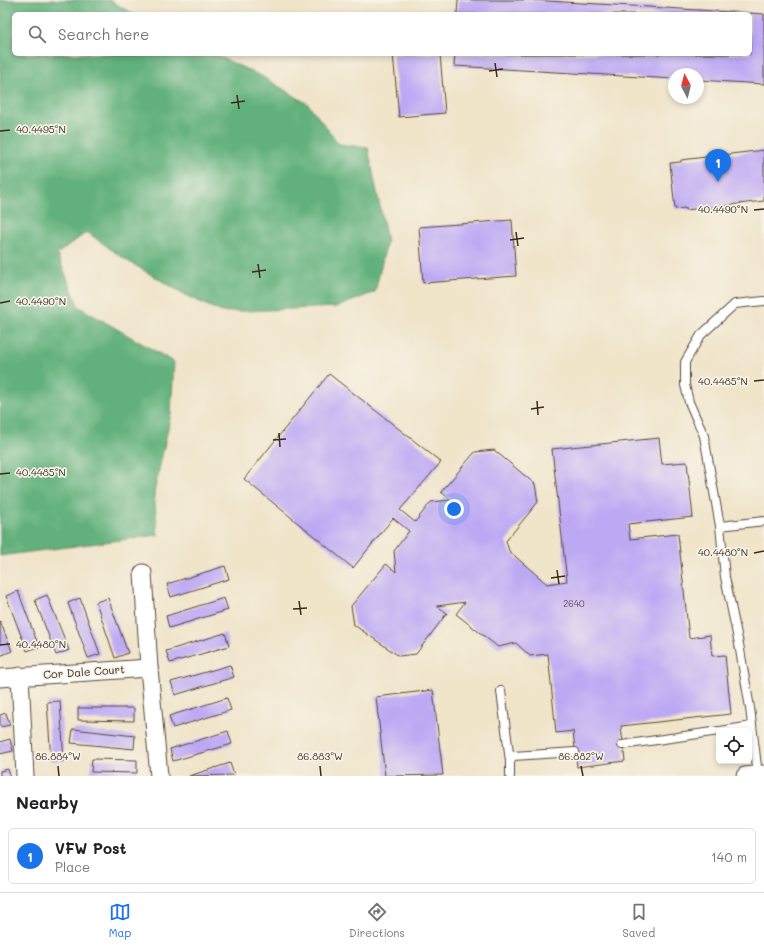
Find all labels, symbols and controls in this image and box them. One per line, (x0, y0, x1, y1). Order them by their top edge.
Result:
search box (12, 12, 752, 56)
icon: search (26, 23, 48, 45)
text: Search here (58, 24, 149, 44)
north arrow (668, 68, 704, 104)
text: 40.4495°N (16, 122, 66, 136)
pin: 1 (705, 149, 731, 182)
text: 40.4490°N (698, 202, 748, 216)
text: 40.4490°N (16, 294, 66, 308)
text: 40.4485°N (698, 374, 748, 388)
text: 40.4485°N (16, 465, 66, 479)
your location (444, 499, 464, 519)
text: 40.4480°N (698, 545, 748, 559)
house number: 2640 (563, 598, 585, 609)
text: 40.4480°N (16, 637, 66, 651)
street label: Cor Dale Court (43, 661, 125, 682)
map controls (716, 728, 752, 764)
button: locate (716, 728, 752, 764)
text: 86.884°W (35, 749, 81, 763)
text: 86.883°W (297, 749, 343, 763)
text: 86.882°W (558, 749, 604, 763)
text: Nearby (16, 791, 78, 813)
text: VFW Post (55, 838, 126, 858)
text: 1 (27, 848, 33, 865)
text: 140 m (711, 848, 747, 865)
text: Place (55, 858, 90, 875)
tab: Map (109, 901, 131, 940)
tab: Directions (349, 901, 405, 940)
tab: Saved (622, 901, 655, 940)

